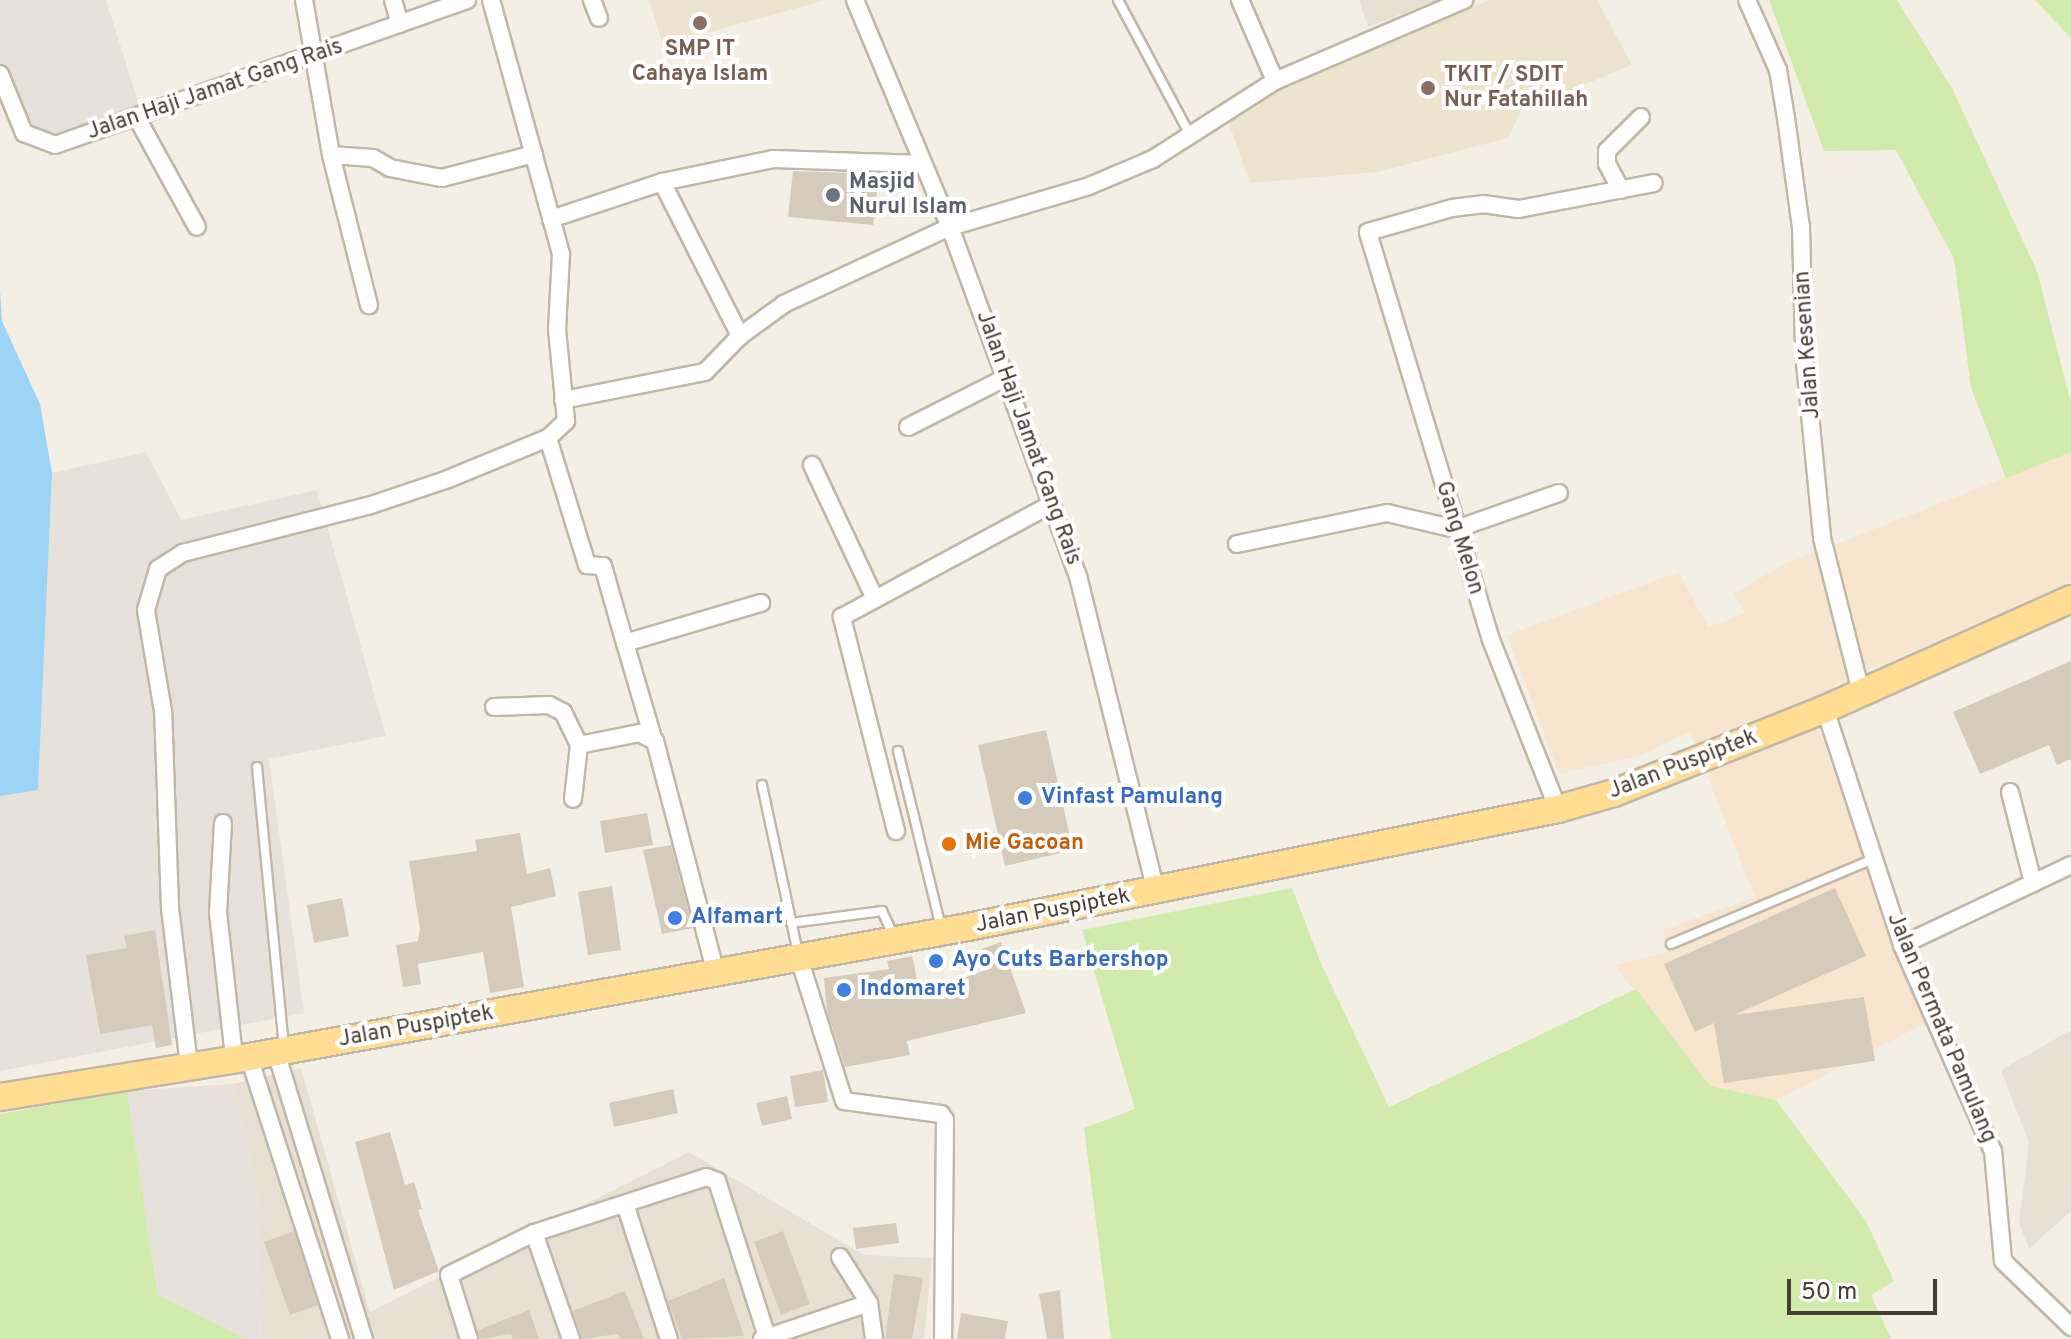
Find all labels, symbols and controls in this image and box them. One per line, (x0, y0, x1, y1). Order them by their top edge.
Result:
marker: SMP IT Cahaya Islam (691, 14, 709, 32)
street label: Jalan Haji Jamat Gang Rais (84, 34, 346, 146)
place label: SMP IT Cahaya Islam (632, 36, 768, 88)
place label: TKIT / SDIT Nur Fatahillah (1444, 62, 1588, 114)
marker: TKIT / SDIT Nur Fatahillah (1419, 79, 1437, 97)
place label: Masjid Nurul Islam (849, 169, 967, 220)
marker: Masjid Nurul Islam (824, 186, 842, 204)
street label: Jalan Kesenian (1790, 270, 1826, 420)
street label: Jalan Haji Jamat Gang Rais (970, 307, 1086, 569)
street label: Gang Melon (1429, 478, 1489, 598)
street label: Jalan Puspiptek (1605, 725, 1761, 805)
place label: Vinfast Pamulang (1041, 785, 1223, 811)
marker: Vinfast Pamulang (1016, 789, 1034, 807)
place label: Mie Gacoan (965, 831, 1084, 857)
marker: Mie Gacoan (940, 835, 958, 853)
street label: Jalan Puspiptek (974, 883, 1132, 939)
place label: Alfamart (691, 905, 783, 931)
marker: Alfamart (666, 909, 684, 927)
street label: Jalan Permata Pamulang (1881, 909, 2001, 1147)
place label: Ayo Cuts Barbershop (952, 948, 1168, 974)
marker: Ayo Cuts Barbershop (927, 952, 945, 970)
place label: Indomaret (860, 977, 966, 1003)
marker: Indomaret (835, 981, 853, 999)
street label: Jalan Puspiptek (336, 1000, 496, 1054)
scale bar (1791, 1263, 1941, 1313)
text: 50 m (1801, 1278, 1857, 1308)

